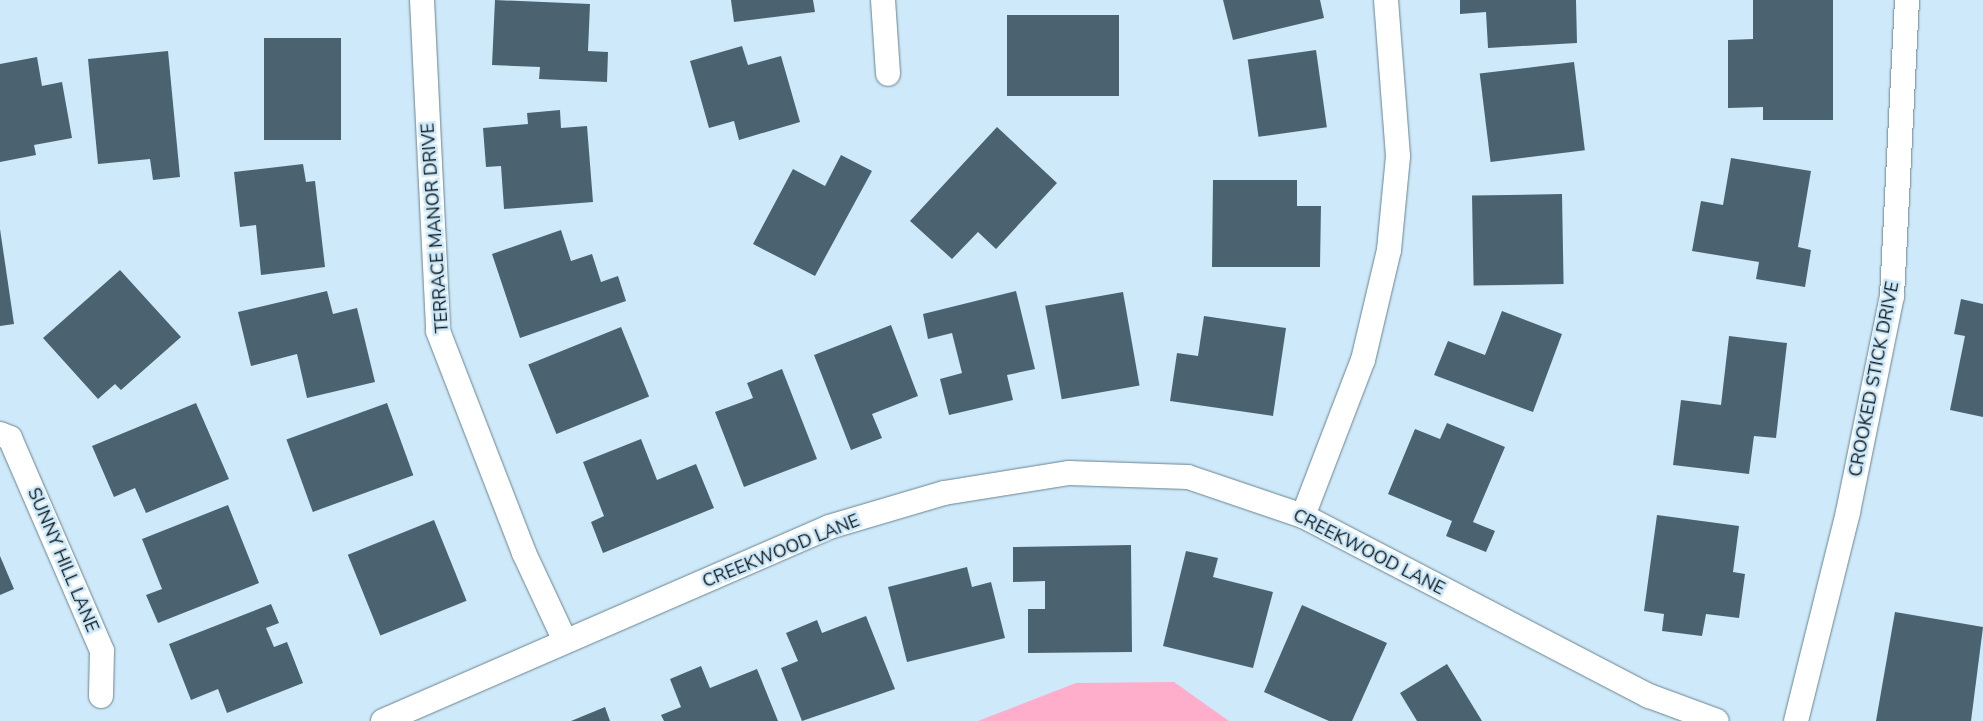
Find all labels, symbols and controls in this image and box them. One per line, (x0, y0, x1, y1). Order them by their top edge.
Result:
street label: TERRACE MANOR DRIVE (417, 122, 453, 334)
street label: CROOKED STICK DRIVE (1844, 279, 1904, 479)
street label: SUNNY HILL LANE (23, 484, 103, 636)
street label: CREEKWOOD LANE (1289, 504, 1449, 600)
street label: CREEKWOOD LANE (699, 510, 863, 592)

